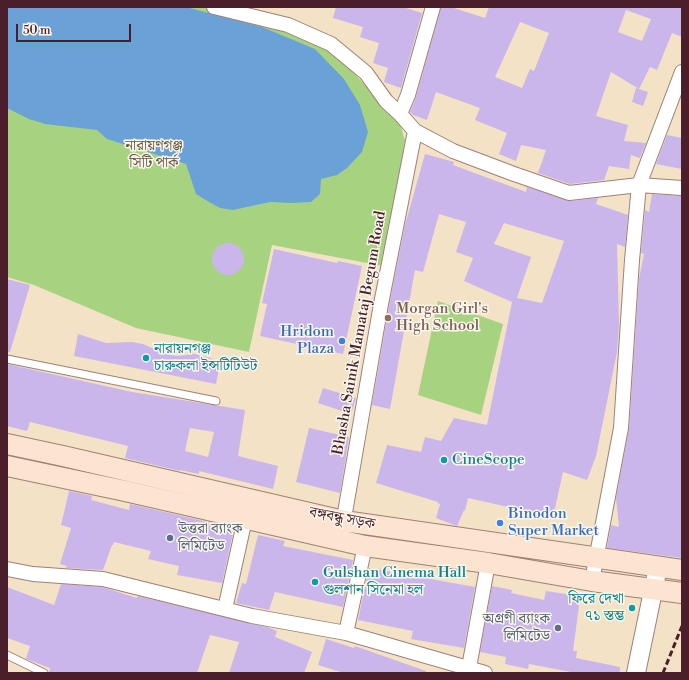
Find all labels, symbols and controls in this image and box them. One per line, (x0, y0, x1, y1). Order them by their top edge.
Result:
scale bar (18, 16, 133, 42)
text: 50 m (23, 23, 51, 38)
park label: নারায়ণগঞ্জ সিটি পার্ক (125, 137, 183, 172)
street label: Bhasha Sainik Mamataj Begum Road (330, 210, 390, 456)
place label: Morgan Girl's High School (396, 300, 488, 335)
marker: Morgan Girl's High School (383, 313, 393, 323)
place label: Hridom Plaza (280, 323, 334, 358)
marker: Hridom Plaza (337, 336, 347, 346)
place label: নারায়নগঞ্জ চারুকলা ইন্সটিটিউট (154, 340, 258, 375)
marker: নারায়নগঞ্জ চারুকলা ইন্সটিটিউট (141, 353, 151, 363)
place label: CineScope (452, 451, 525, 469)
marker: CineScope (439, 455, 449, 465)
street label: বঙ্গবন্ধু সড়ক (308, 504, 376, 534)
place label: Binodon Super Market (508, 505, 599, 540)
marker: Binodon Super Market (495, 518, 505, 528)
place label: উত্তরা ব্যাংক লিমিটেড (178, 520, 242, 555)
marker: উত্তরা ব্যাংক লিমিটেড (165, 533, 175, 543)
place label: Gulshan Cinema Hall গুলশান সিনেমা হল (323, 564, 466, 599)
marker: Gulshan Cinema Hall গুলশান সিনেমা হল (310, 577, 320, 587)
place label: ফিরে দেখা ৭১ স্তম্ভ (568, 590, 624, 625)
marker: ফিরে দেখা ৭১ স্তম্ভ (627, 603, 637, 613)
place label: অগ্রণী ব্যাংক লিমিটেড (483, 610, 550, 645)
marker: অগ্রণী ব্যাংক লিমিটেড (553, 623, 563, 633)

